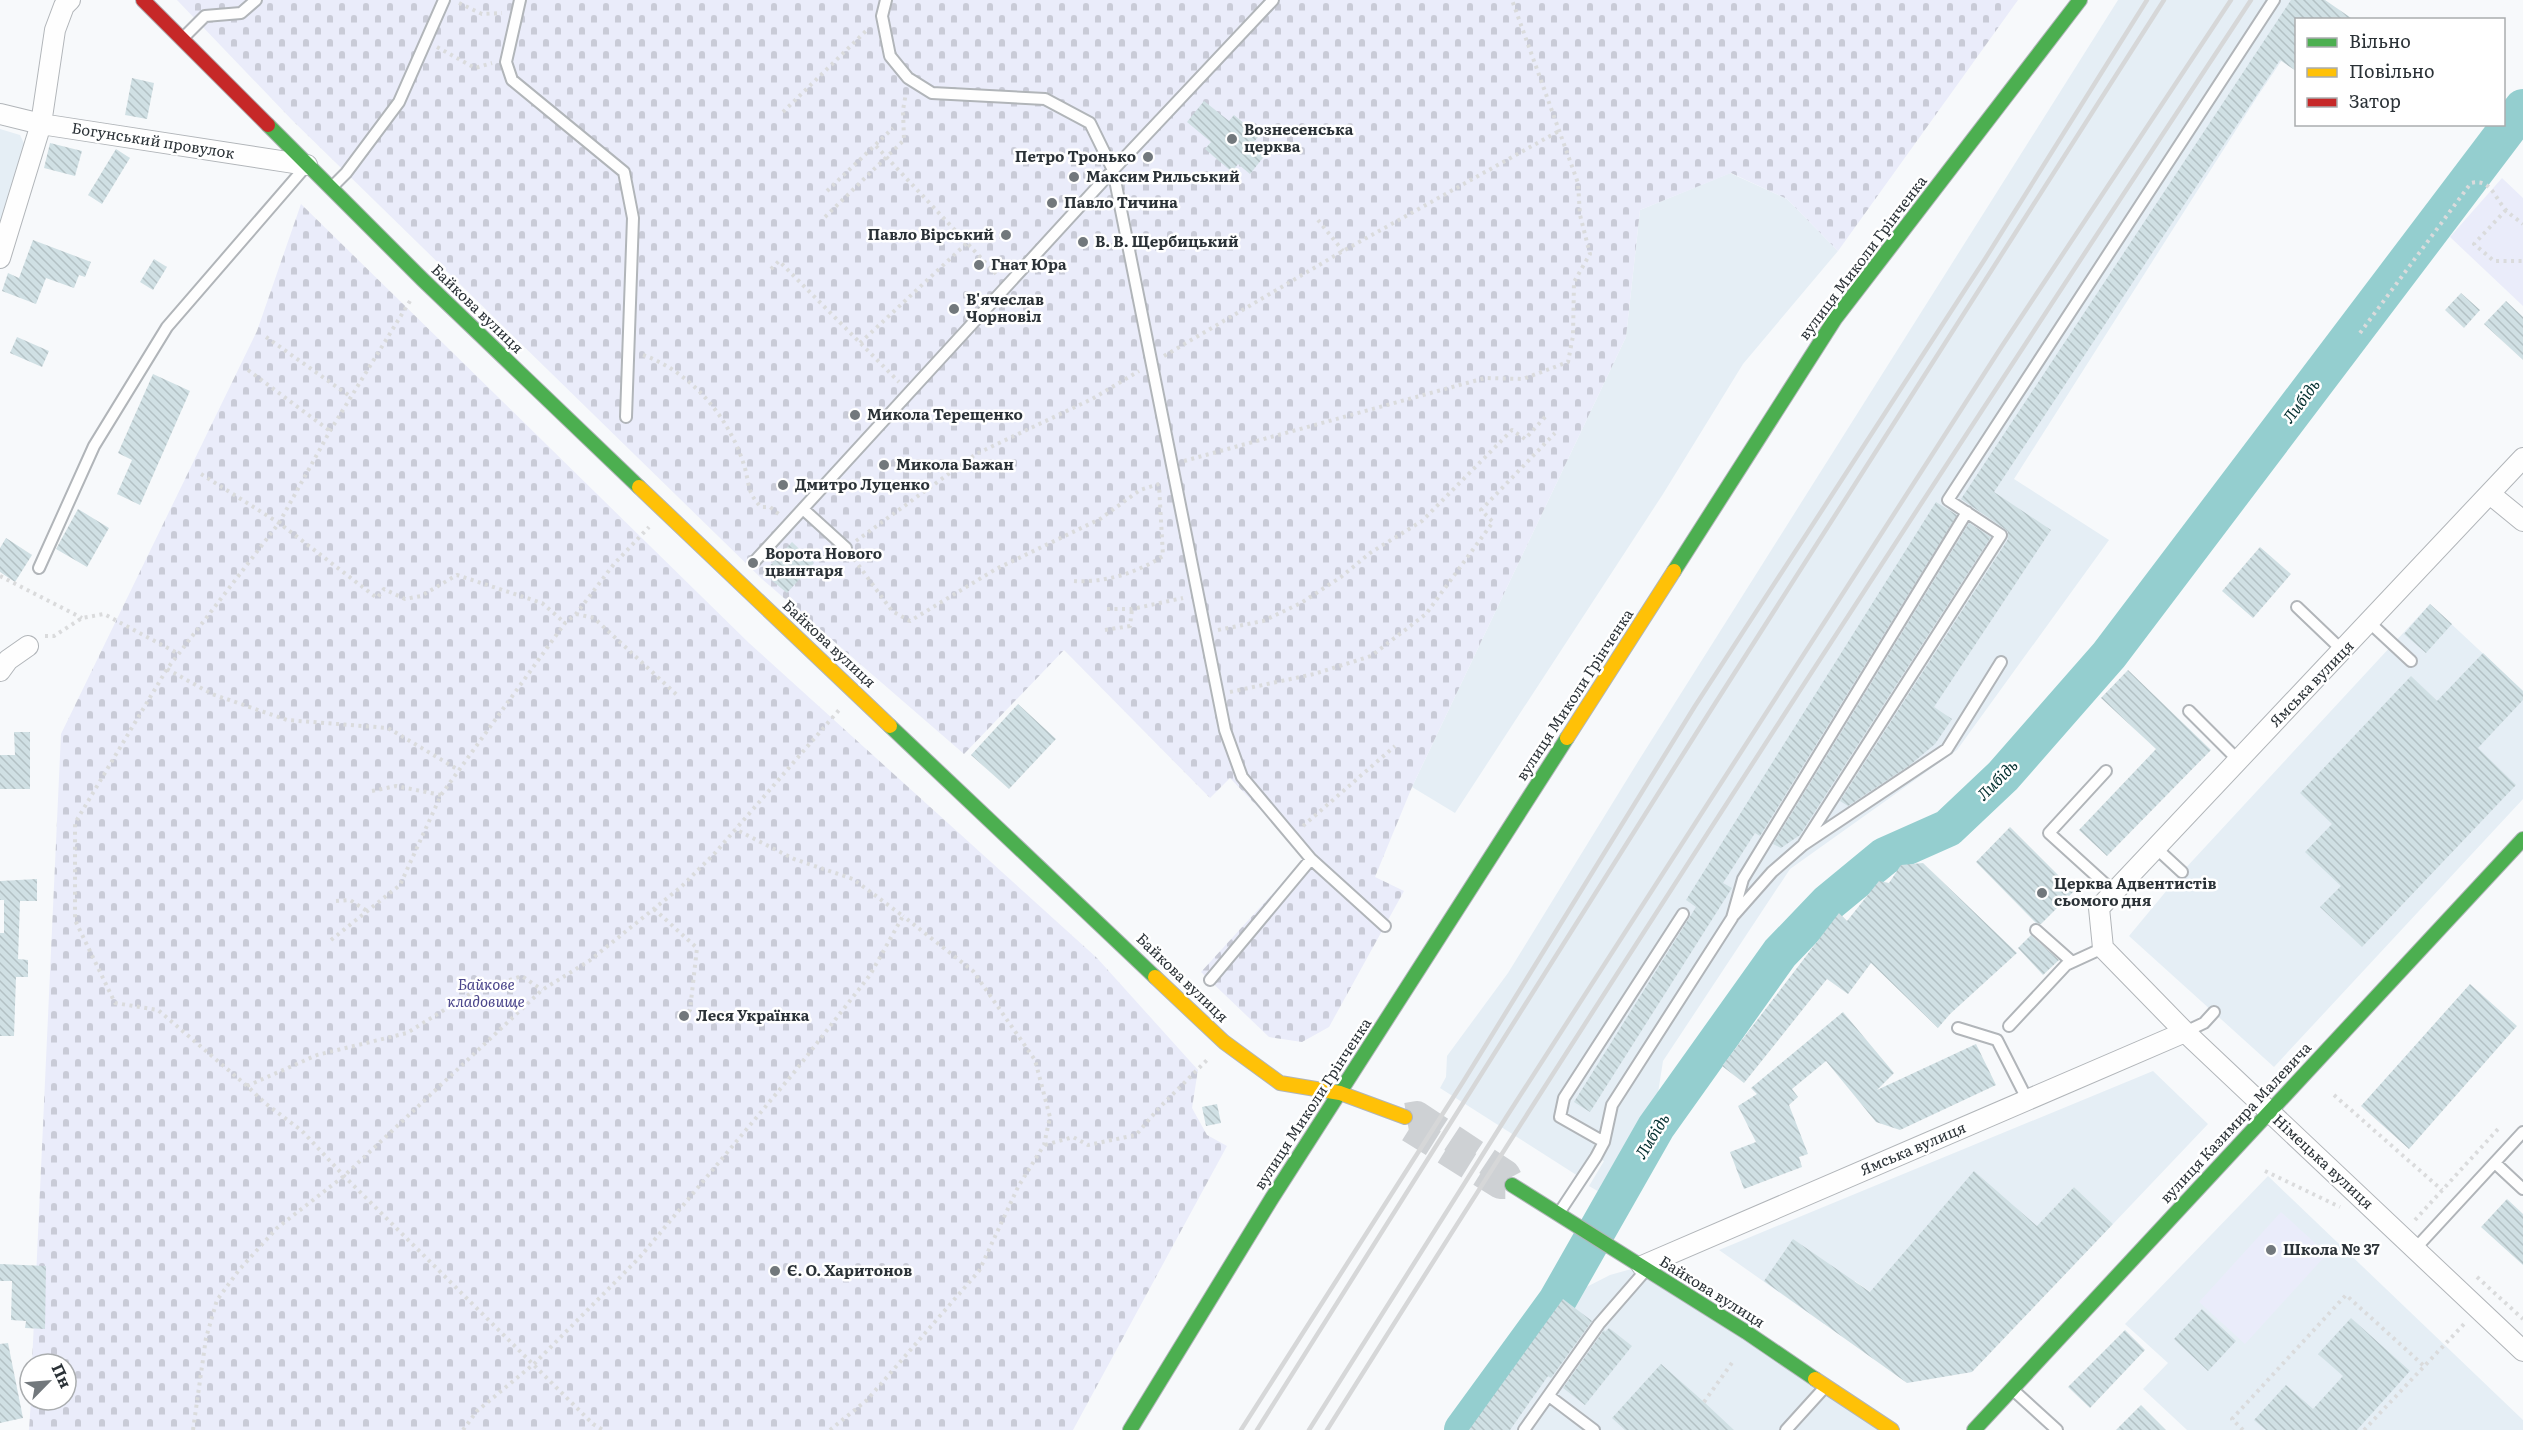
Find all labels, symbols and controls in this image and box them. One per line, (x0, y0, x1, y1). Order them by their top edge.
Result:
legend (2295, 18, 2505, 126)
text: Вільно (2349, 27, 2411, 54)
text: Повільно (2349, 57, 2435, 84)
text: Затор (2349, 87, 2401, 114)
street label: Богунський провулок (70, 115, 236, 164)
place label: Вознесенська церква (1244, 117, 1354, 157)
marker: Вознесенська церква (1225, 132, 1239, 146)
place label: Петро Тронько (1015, 144, 1136, 167)
marker: Петро Тронько (1141, 150, 1155, 164)
place label: Максим Рильський (1086, 164, 1240, 187)
street label: вулиця Миколи Грінченка (1792, 169, 1932, 344)
marker: Максим Рильський (1067, 170, 1081, 184)
place label: Павло Тичина (1064, 190, 1178, 213)
marker: Павло Тичина (1045, 196, 1059, 210)
place label: Павло Вірський (868, 222, 994, 245)
marker: Павло Вірський (999, 228, 1013, 242)
place label: В. В. Щербицький (1095, 229, 1239, 252)
marker: В. В. Щербицький (1076, 235, 1090, 249)
place label: Гнат Юра (991, 252, 1067, 275)
street label: Байкова вулиця (427, 258, 529, 358)
marker: Гнат Юра (972, 258, 986, 272)
place label: В'ячеслав Чорновіл (966, 287, 1044, 327)
marker: В'ячеслав Чорновіл (947, 302, 961, 316)
water label: Либідь (2276, 373, 2325, 427)
place label: Микола Терещенко (867, 402, 1023, 425)
marker: Микола Терещенко (848, 408, 862, 422)
place label: Микола Бажан (896, 452, 1014, 475)
marker: Микола Бажан (877, 458, 891, 472)
place label: Дмитро Луценко (795, 472, 930, 495)
marker: Дмитро Луценко (776, 478, 790, 492)
place label: Ворота Нового цвинтаря (765, 541, 882, 581)
marker: Ворота Нового цвинтаря (746, 556, 760, 570)
street label: Байкова вулиця (778, 593, 882, 692)
street label: вулиця Миколи Грінченка (1509, 603, 1639, 785)
street label: Ямська вулиця (2263, 634, 2358, 732)
water label: Либідь (1970, 753, 2023, 805)
place label: Церква Адвентистів сьомого дня (2054, 871, 2217, 911)
marker: Церква Адвентистів сьомого дня (2035, 886, 2049, 900)
street label: Байкова вулиця (1132, 927, 1234, 1027)
park label: Байкове кладовище (447, 972, 525, 1012)
place label: Леся Українка (696, 1003, 810, 1026)
marker: Леся Українка (677, 1009, 691, 1023)
street label: вулиця Миколи Грінченка (1247, 1012, 1377, 1194)
street label: вулиця Казимира Малевича (2154, 1036, 2317, 1208)
water label: Либідь (1628, 1108, 1675, 1163)
street label: Німецька вулиця (2268, 1108, 2380, 1214)
street label: Ямська вулиця (1856, 1115, 1969, 1180)
place label: Школа № 37 (2283, 1237, 2381, 1260)
marker: Школа № 37 (2264, 1243, 2278, 1257)
street label: Байкова вулиця (1656, 1249, 1770, 1332)
place label: Є. О. Харитонов (787, 1258, 912, 1281)
marker: Є. О. Харитонов (768, 1264, 782, 1278)
north arrow (18, 1352, 78, 1412)
text: Пн (46, 1359, 79, 1392)

